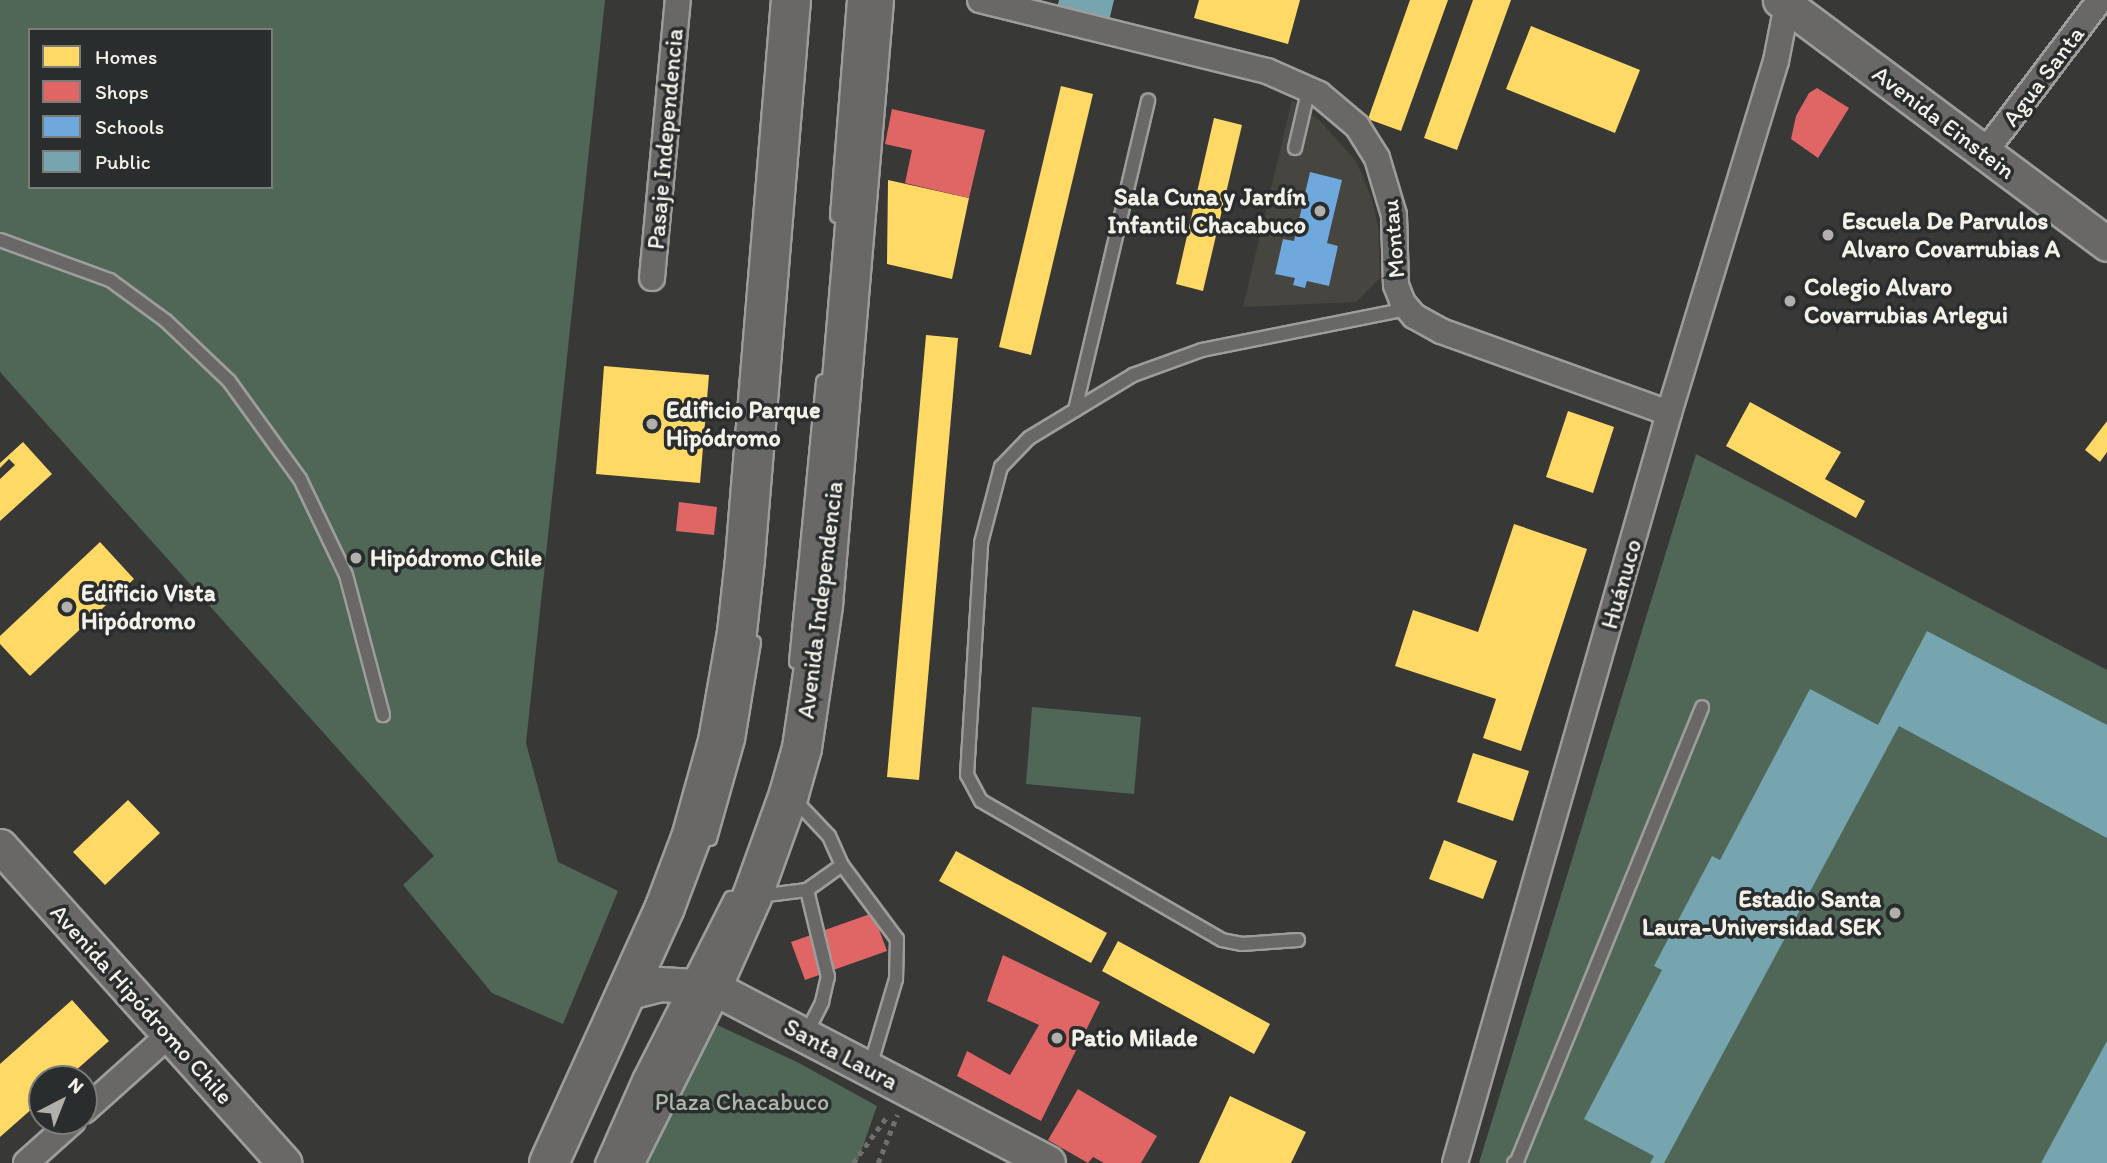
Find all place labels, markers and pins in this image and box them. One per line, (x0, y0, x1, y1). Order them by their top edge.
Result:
place label: Sala Cuna y Jardín Infantil Chacabuco (1108, 183, 1306, 239)
marker: Sala Cuna y Jardín Infantil Chacabuco (1312, 203, 1328, 219)
place label: Escuela De Parvulos Alvaro Covarrubias A (1842, 207, 2059, 263)
marker: Escuela De Parvulos Alvaro Covarrubias A (1820, 227, 1836, 243)
place label: Colegio Alvaro Covarrubias Arlegui (1804, 273, 2008, 329)
marker: Colegio Alvaro Covarrubias Arlegui (1782, 293, 1798, 309)
place label: Edificio Parque Hipódromo (666, 396, 820, 452)
marker: Edificio Parque Hipódromo (644, 416, 660, 432)
place label: Hipódromo Chile (370, 544, 543, 572)
marker: Hipódromo Chile (348, 550, 364, 566)
place label: Edificio Vista Hipódromo (81, 579, 215, 635)
marker: Edificio Vista Hipódromo (59, 599, 75, 615)
place label: Estadio Santa Laura-Universidad SEK (1642, 885, 1881, 941)
marker: Estadio Santa Laura-Universidad SEK (1887, 905, 1903, 921)
place label: Patio Milade (1071, 1024, 1197, 1052)
marker: Patio Milade (1049, 1030, 1065, 1046)

